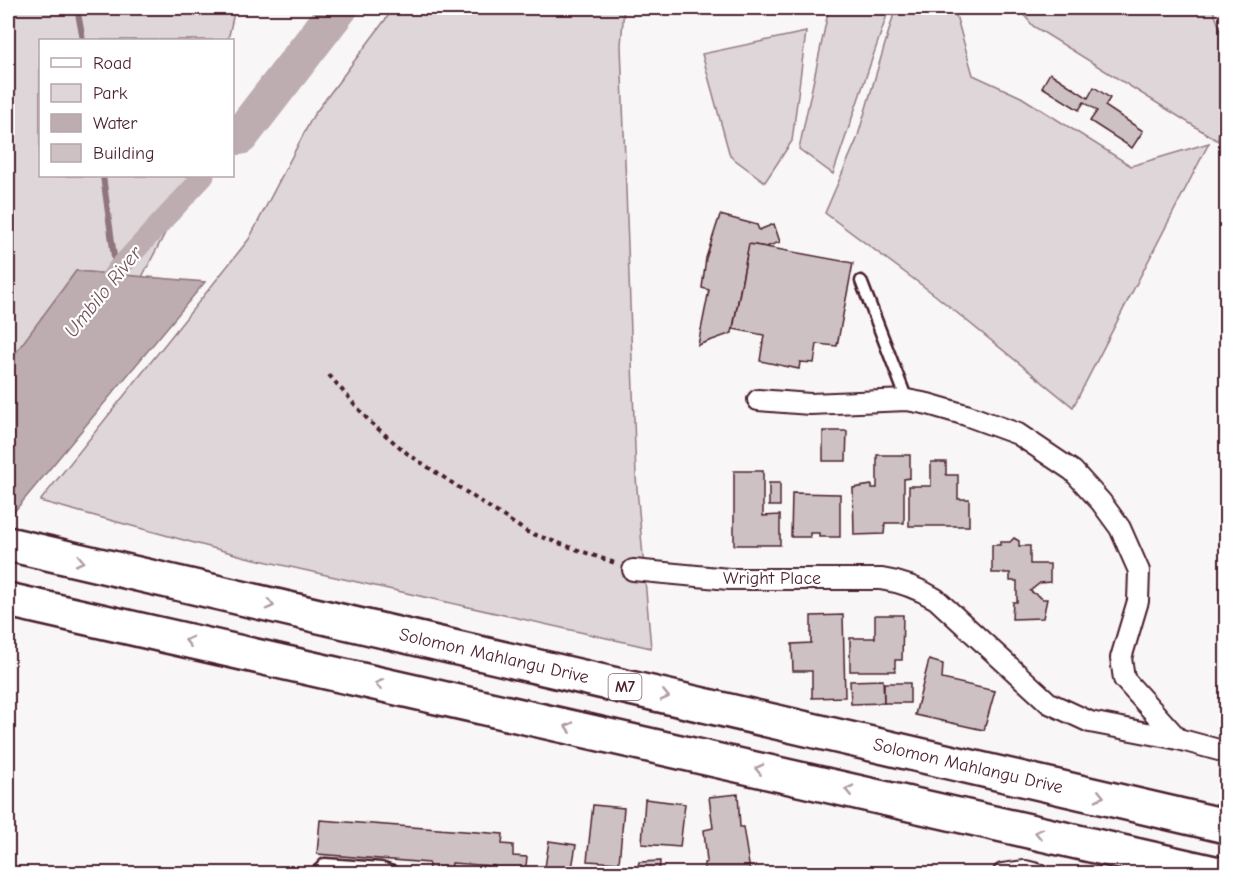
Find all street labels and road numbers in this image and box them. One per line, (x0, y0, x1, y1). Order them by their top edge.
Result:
street label: Wright Place (723, 568, 821, 589)
street label: Solomon Mahlangu Drive (397, 624, 591, 688)
road number: M7 (608, 674, 642, 700)
street label: Solomon Mahlangu Drive (871, 734, 1065, 798)

